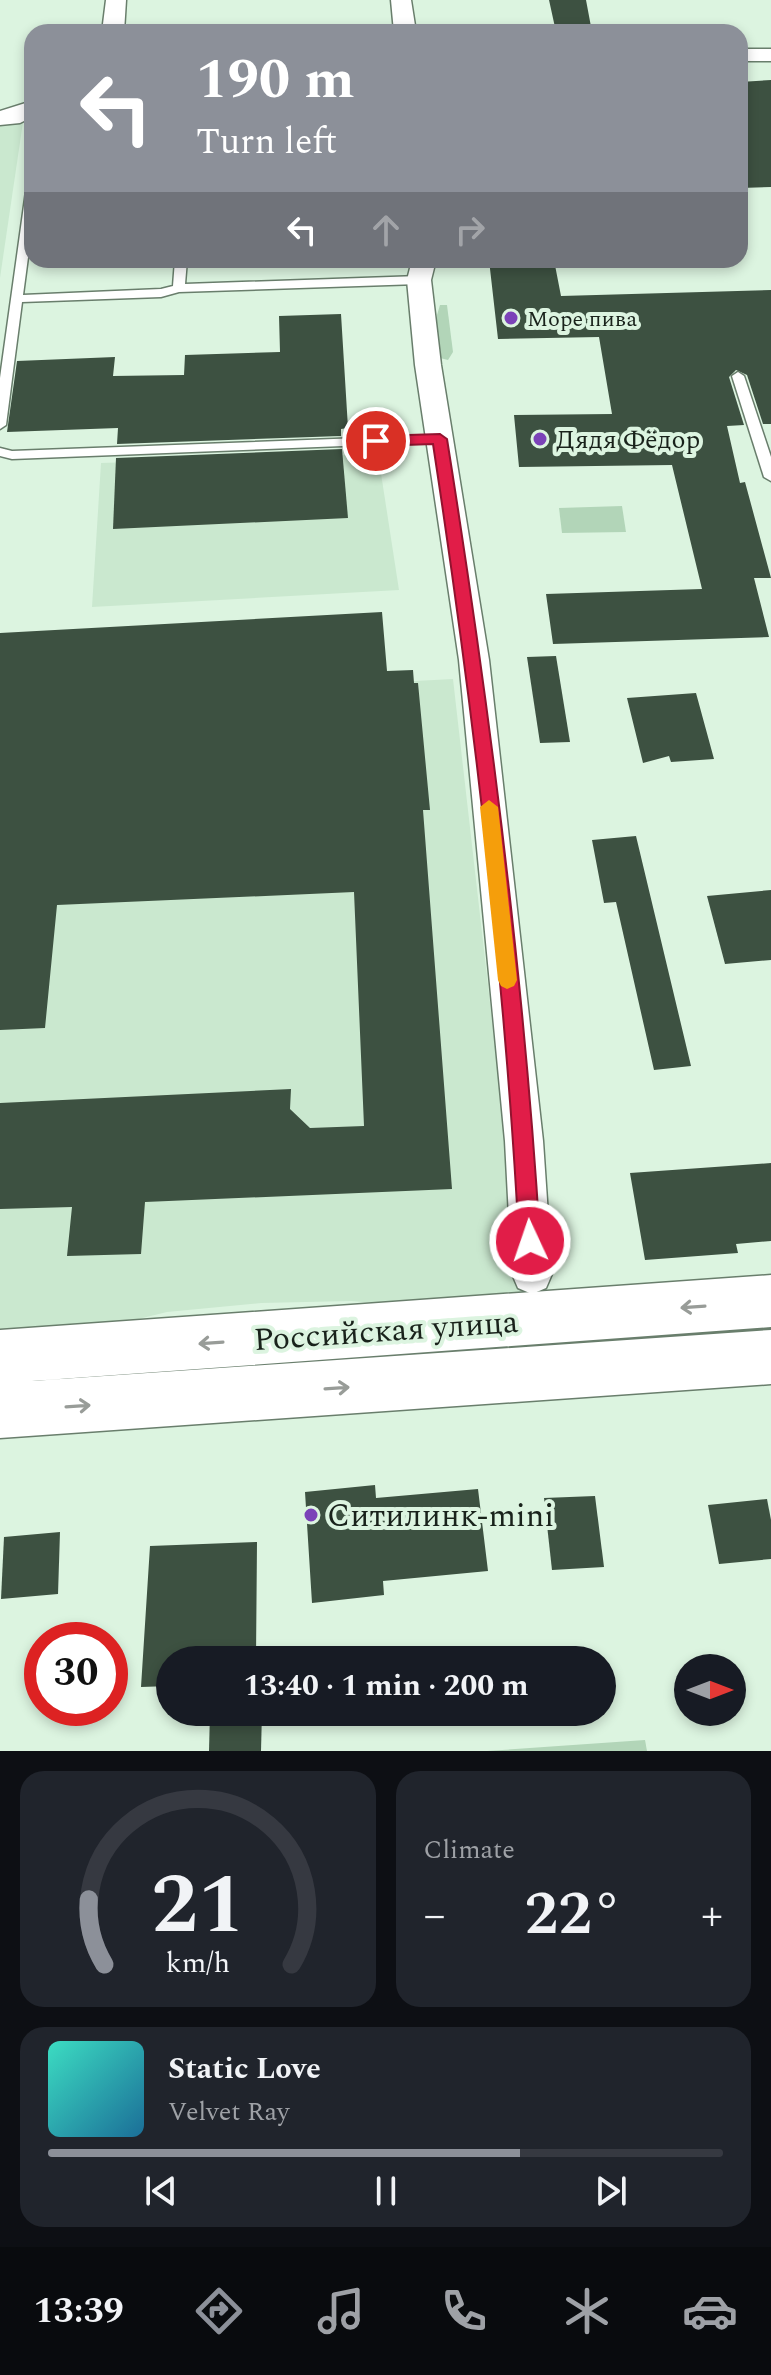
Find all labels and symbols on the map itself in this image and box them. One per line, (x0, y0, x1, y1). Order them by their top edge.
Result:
place label: Море пива (527, 303, 637, 336)
marker: Море пива (502, 309, 520, 327)
pin (342, 407, 410, 475)
place label: Дядя Фёдор (556, 420, 700, 460)
marker: Дядя Фёдор (531, 430, 549, 448)
position arrow (488, 1199, 572, 1283)
street label: Российская улица (252, 1298, 520, 1365)
one-way arrow (680, 1300, 707, 1315)
one-way arrow (198, 1336, 225, 1351)
one-way arrow (323, 1380, 350, 1395)
one-way arrow (64, 1398, 91, 1413)
place label: Ситилинк-mini (327, 1492, 554, 1541)
marker: Ситилинк-mini (302, 1506, 320, 1524)
speed limit sign: 30 (24, 1622, 128, 1726)
north arrow (674, 1654, 746, 1726)

